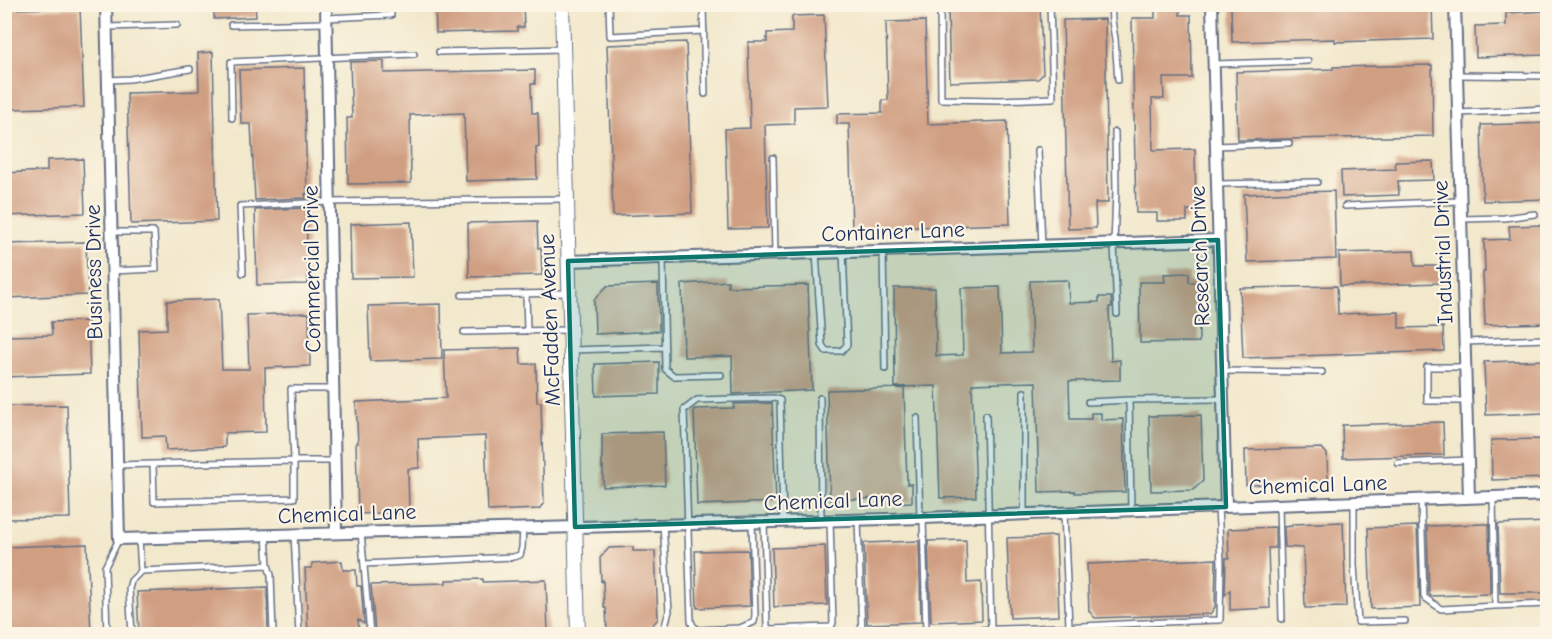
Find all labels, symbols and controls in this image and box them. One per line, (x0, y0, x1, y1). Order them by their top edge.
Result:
street label: Industrial Drive (1427, 180, 1458, 324)
street label: Commercial Drive (298, 185, 326, 353)
street label: Research Drive (1185, 185, 1215, 327)
street label: Business Drive (80, 204, 108, 340)
street label: Container Lane (821, 216, 965, 247)
street label: McFadden Avenue (534, 233, 566, 407)
street label: Chemical Lane (1248, 470, 1388, 500)
street label: Chemical Lane (763, 486, 903, 516)
street label: Chemical Lane (277, 499, 417, 529)

